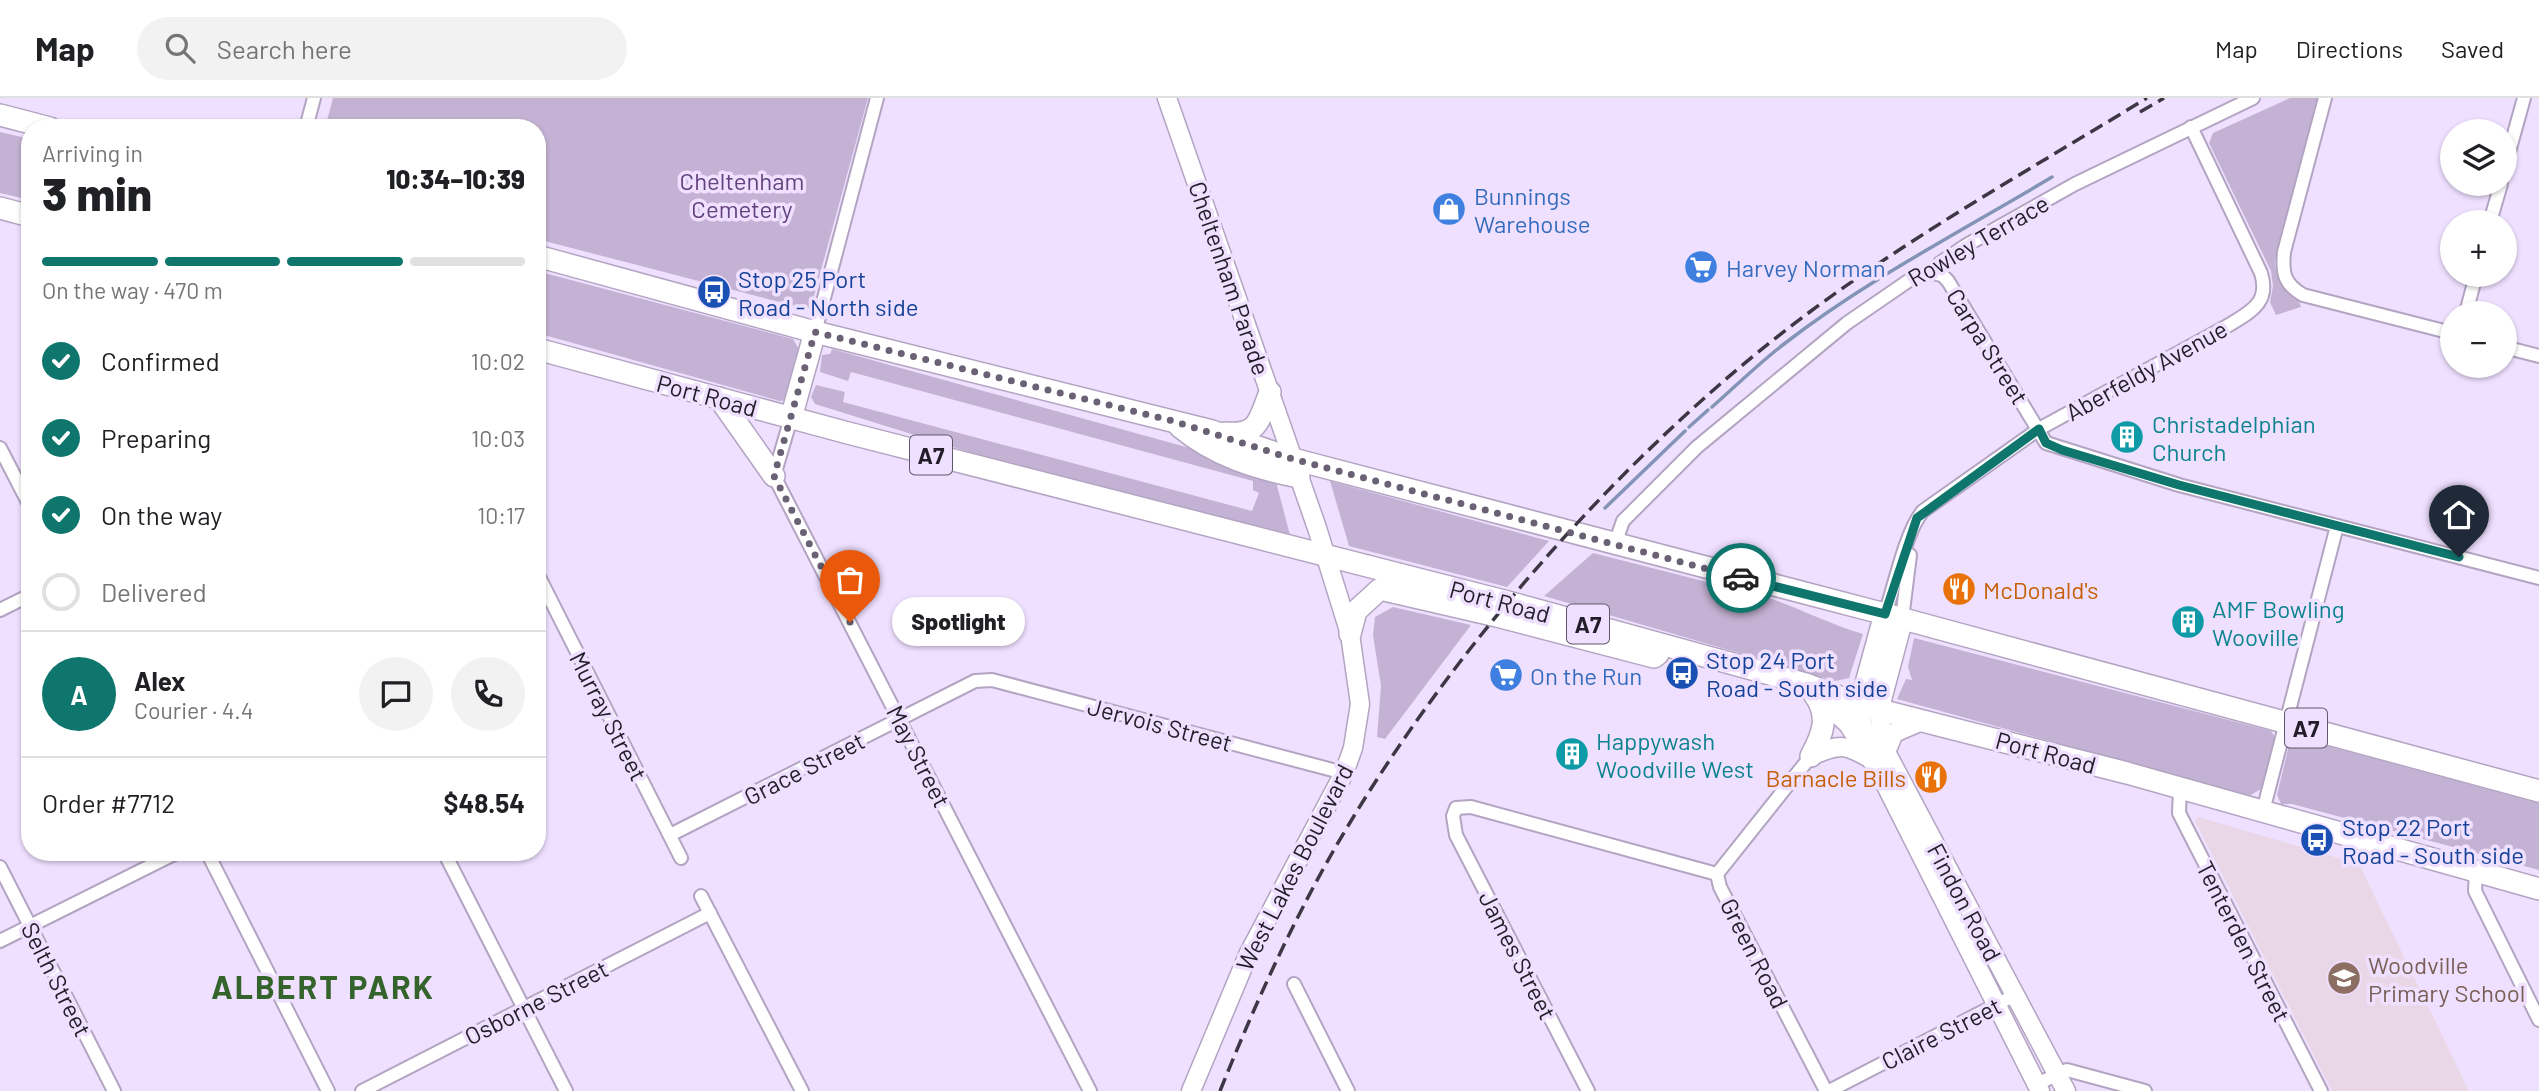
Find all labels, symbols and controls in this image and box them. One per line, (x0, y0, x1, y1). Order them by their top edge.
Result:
search box (137, 17, 627, 80)
text: Map (35, 28, 95, 68)
icon: search (161, 29, 199, 67)
text: Search here (217, 33, 352, 64)
text: Map (2215, 34, 2258, 63)
text: Directions (2296, 34, 2403, 63)
text: Saved (2441, 34, 2504, 63)
map controls (2440, 119, 2517, 378)
button: layers (2440, 119, 2517, 196)
text: Arriving in (42, 139, 143, 167)
text: 10:34–10:39 (386, 163, 525, 194)
text: 3 min (42, 165, 152, 220)
park label: Cheltenham Cemetery (680, 166, 804, 223)
street label: Cheltenham Parade (1183, 177, 1277, 379)
place label: Bunnings Warehouse (1474, 181, 1591, 238)
street label: Rowley Terrace (1902, 188, 2054, 292)
shop icon: Bunnings Warehouse (1430, 190, 1468, 228)
button: + (2440, 210, 2517, 287)
supermarket icon: Harvey Norman (1682, 248, 1720, 286)
place label: Harvey Norman (1726, 253, 1886, 282)
place label: Stop 25 Port Road - North side (738, 264, 919, 321)
bus stop icon: Stop 25 Port Road - North side (695, 273, 733, 311)
text: On the way · 470 m (42, 276, 223, 304)
street label: Carpa Street (1941, 283, 2035, 409)
button: − (2440, 301, 2517, 378)
street label: Aberfeldy Avenue (2060, 314, 2232, 426)
icon: check (42, 342, 80, 380)
text: Confirmed (101, 345, 220, 376)
text: 10:02 (471, 347, 525, 375)
street label: Port Road (654, 368, 760, 422)
place label: Christadelphian Church (2152, 409, 2316, 466)
building icon: Christadelphian Church (2108, 418, 2146, 456)
icon: check (42, 419, 80, 457)
text: Preparing (101, 422, 211, 453)
text: 10:03 (471, 424, 525, 452)
road number: A7 (910, 436, 952, 474)
pin (2429, 485, 2489, 557)
icon: check (42, 496, 80, 534)
icon: home (2440, 496, 2478, 534)
text: On the way (101, 499, 222, 530)
text: 10:17 (477, 501, 525, 529)
courier (1706, 543, 1776, 613)
pin (820, 550, 880, 622)
icon: car (1722, 559, 1760, 597)
icon: bag (831, 561, 869, 599)
restaurant icon: McDonald's (1940, 570, 1978, 608)
street label: Port Road (1447, 574, 1553, 628)
place label: McDonald's (1983, 575, 2098, 604)
text: Delivered (101, 576, 207, 607)
place label: AMF Bowling Wooville (2212, 594, 2345, 651)
callout: Spotlight (892, 598, 1025, 646)
building icon: AMF Bowling Wooville (2169, 603, 2207, 641)
road number: A7 (1567, 604, 1609, 644)
text: Spotlight (911, 607, 1006, 635)
place label: Stop 24 Port Road - South side (1706, 645, 1888, 702)
street label: Murray Street (564, 647, 654, 785)
bus stop icon: Stop 24 Port Road - South side (1663, 654, 1701, 692)
supermarket icon: On the Run (1487, 656, 1525, 694)
button: chat (359, 657, 433, 731)
button: phone (451, 657, 525, 731)
place label: On the Run (1530, 661, 1642, 690)
text: Alex (134, 665, 185, 696)
text: A (70, 679, 88, 710)
street label: Jervois Street (1085, 691, 1235, 757)
text: Courier · 4.4 (134, 696, 253, 724)
street label: May Street (881, 700, 957, 812)
road number: A7 (2285, 708, 2327, 748)
street label: Grace Street (739, 725, 869, 811)
street label: Port Road (1993, 725, 2099, 779)
place label: Happywash Woodville West (1596, 726, 1754, 783)
building icon: Happywash Woodville West (1553, 735, 1591, 773)
restaurant icon: Barnacle Bills (1912, 758, 1950, 796)
street label: West Lakes Boulevard (1229, 759, 1359, 975)
place label: Barnacle Bills (1766, 763, 1906, 792)
text: Order #7712 (42, 787, 175, 818)
text: $48.54 (444, 787, 525, 818)
place label: Stop 22 Port Road - South side (2342, 812, 2524, 869)
bus stop icon: Stop 22 Port Road - South side (2298, 821, 2336, 859)
street label: Findon Road (1922, 838, 2008, 966)
street label: Tenterden Street (2191, 856, 2297, 1026)
street label: James Street (1473, 886, 1563, 1024)
street label: Green Road (1715, 893, 1795, 1013)
street label: Selth Street (16, 917, 98, 1041)
place label: Woodville Primary School (2368, 950, 2525, 1007)
street label: Osborne Street (459, 953, 613, 1051)
school or university icon: Woodville Primary School (2325, 959, 2363, 997)
district label: ALBERT PARK (211, 967, 435, 1005)
street label: Claire Street (1876, 991, 2006, 1075)

